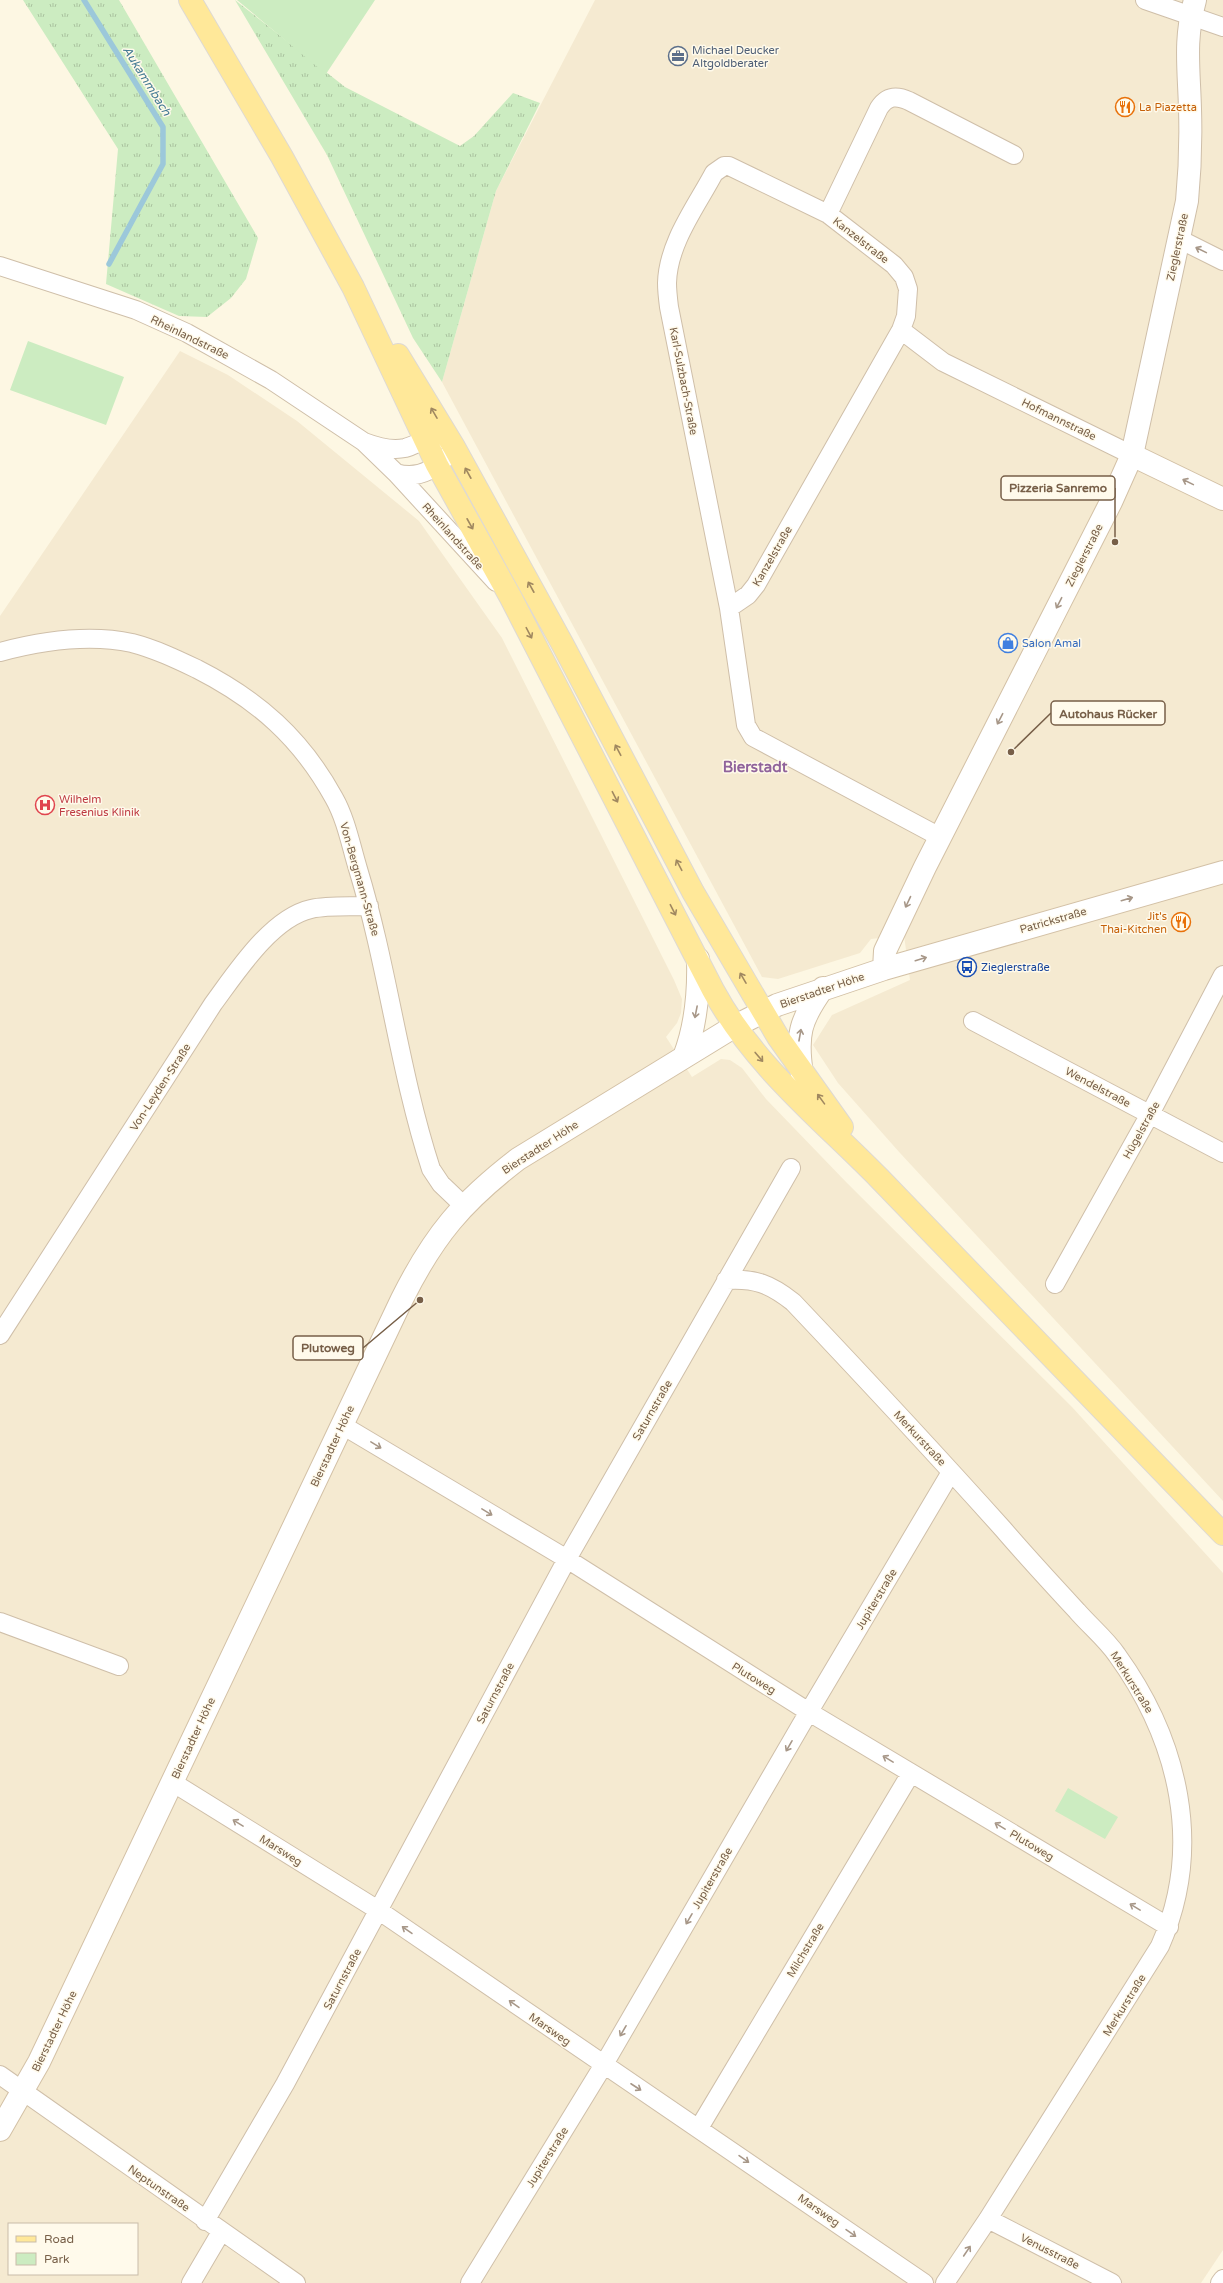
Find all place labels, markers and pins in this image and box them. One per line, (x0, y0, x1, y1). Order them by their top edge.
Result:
place label: Michael Deucker Altgoldberater (692, 44, 780, 70)
office icon: Michael Deucker Altgoldberater (667, 45, 689, 67)
restaurant icon: La Piazetta (1114, 96, 1136, 118)
place label: La Piazetta (1139, 101, 1197, 114)
callout: Pizzeria Sanremo (1001, 476, 1115, 500)
shop icon: Salon Amal (997, 632, 1019, 654)
place label: Salon Amal (1022, 637, 1081, 650)
callout: Autohaus Rücker (1051, 701, 1165, 725)
place label: Wilhelm Fresenius Klinik (59, 793, 140, 819)
hospital icon: Wilhelm Fresenius Klinik (34, 794, 56, 816)
place label: Jit's Thai-Kitchen (1101, 910, 1167, 936)
restaurant icon: Jit's Thai-Kitchen (1170, 911, 1192, 933)
bus stop icon: Zieglerstraße (956, 956, 978, 978)
place label: Zieglerstraße (981, 961, 1050, 974)
callout: Plutoweg (293, 1336, 363, 1360)

